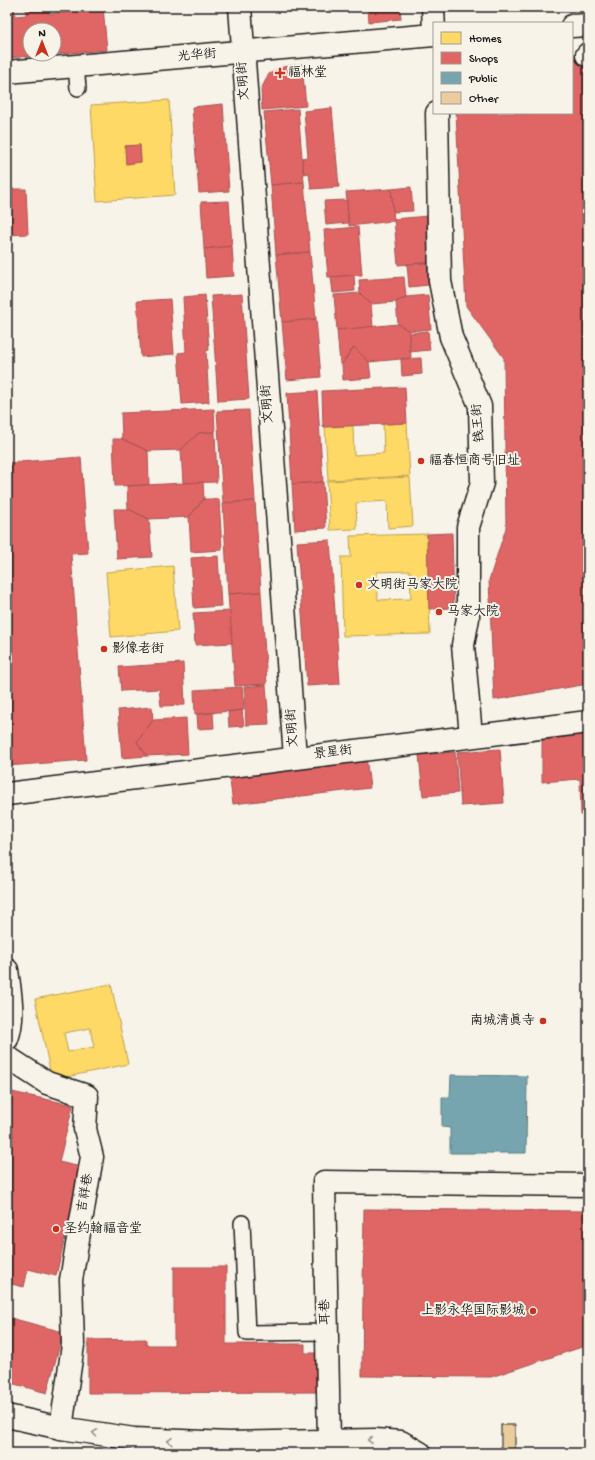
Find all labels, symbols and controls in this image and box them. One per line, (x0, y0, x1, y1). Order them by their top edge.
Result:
north arrow (22, 22, 62, 62)
legend (433, 22, 573, 114)
text: N (38, 28, 46, 40)
text: Homes (469, 33, 502, 47)
street label: 光华街 (177, 46, 217, 65)
text: Shops (469, 53, 498, 67)
street label: 文明街 (234, 61, 253, 101)
place label: 福林堂 (288, 65, 327, 81)
marker: 福林堂 (275, 68, 285, 78)
text: Public (468, 73, 498, 87)
text: Other (469, 93, 500, 107)
street label: 文明街 (258, 384, 277, 424)
street label: 钱王街 (469, 403, 488, 443)
place label: 福春恒商号旧址 (429, 452, 520, 469)
marker: 福春恒商号旧址 (416, 456, 426, 466)
place label: 文明街马家大院 (367, 576, 458, 593)
marker: 文明街马家大院 (354, 580, 364, 590)
place label: 马家大院 (447, 603, 499, 620)
marker: 马家大院 (434, 607, 444, 617)
place label: 影像老街 (112, 641, 164, 657)
marker: 影像老街 (99, 644, 109, 654)
street label: 文明街 (283, 708, 302, 748)
street label: 景星街 (313, 742, 353, 763)
place label: 南城清真寺 (470, 1012, 535, 1029)
marker: 南城清真寺 (538, 1016, 548, 1026)
street label: 吉祥巷 (74, 1172, 97, 1214)
place label: 圣约翰福音堂 (64, 1220, 142, 1237)
marker: 圣约翰福音堂 (51, 1224, 61, 1234)
street label: 耳巷 (317, 1299, 334, 1325)
place label: 上影永华国际影城 (421, 1303, 525, 1319)
marker: 上影永华国际影城 (528, 1306, 538, 1316)
one-way arrow (92, 1429, 98, 1438)
one-way arrow (167, 1436, 173, 1445)
one-way arrow (367, 1436, 373, 1444)

